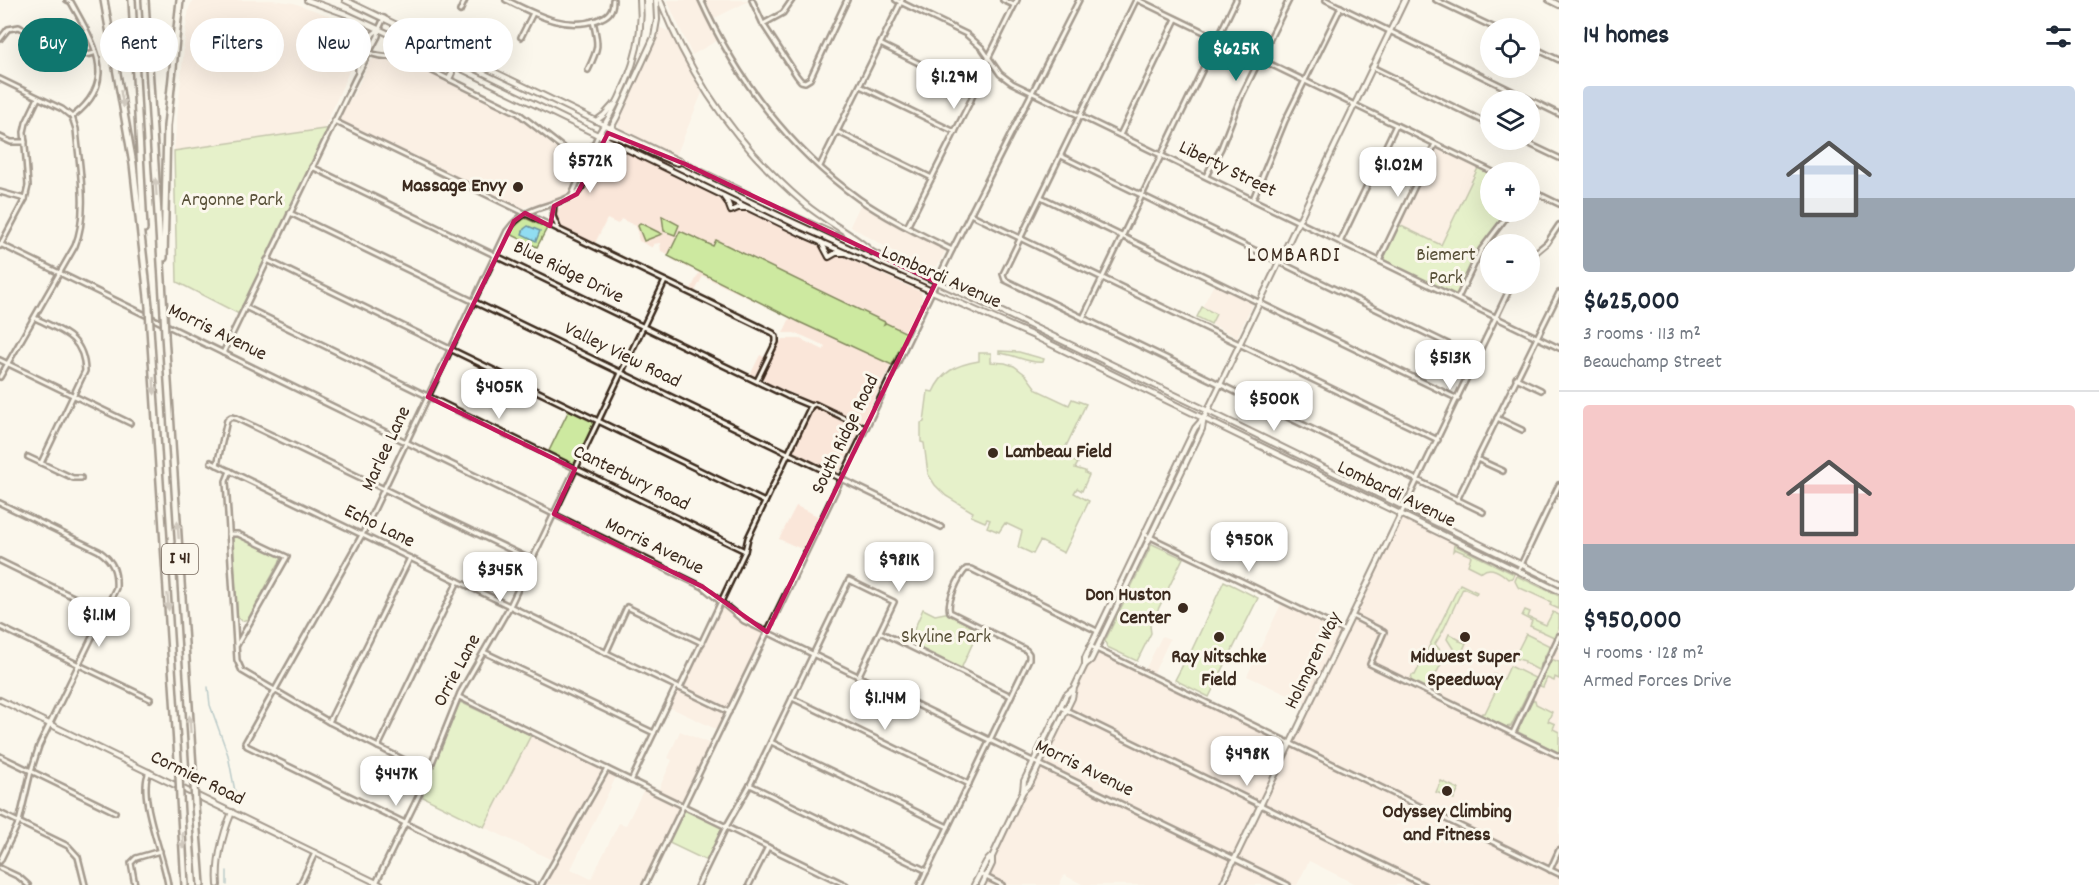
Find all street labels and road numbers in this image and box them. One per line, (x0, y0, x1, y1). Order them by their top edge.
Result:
street label: Liberty Street (1174, 134, 1280, 206)
street label: Blue Ridge Drive (508, 234, 628, 312)
street label: Lombardi Avenue (877, 239, 1006, 317)
street label: Morris Avenue (163, 297, 271, 369)
street label: Valley View Road (559, 316, 685, 396)
street label: South Ridge Road (805, 371, 887, 499)
street label: Marlee Lane (355, 402, 419, 496)
street label: Canterbury Road (568, 439, 694, 519)
street label: Lombardi Avenue (1332, 454, 1460, 536)
street label: Echo Lane (339, 498, 419, 556)
street label: Morris Avenue (600, 511, 708, 583)
road number: I 41 (162, 544, 198, 574)
street label: Holmgren Way (1278, 607, 1350, 715)
street label: Orrie Lane (427, 629, 489, 712)
street label: Morris Avenue (1030, 733, 1138, 805)
street label: Cormier Road (145, 744, 249, 814)

